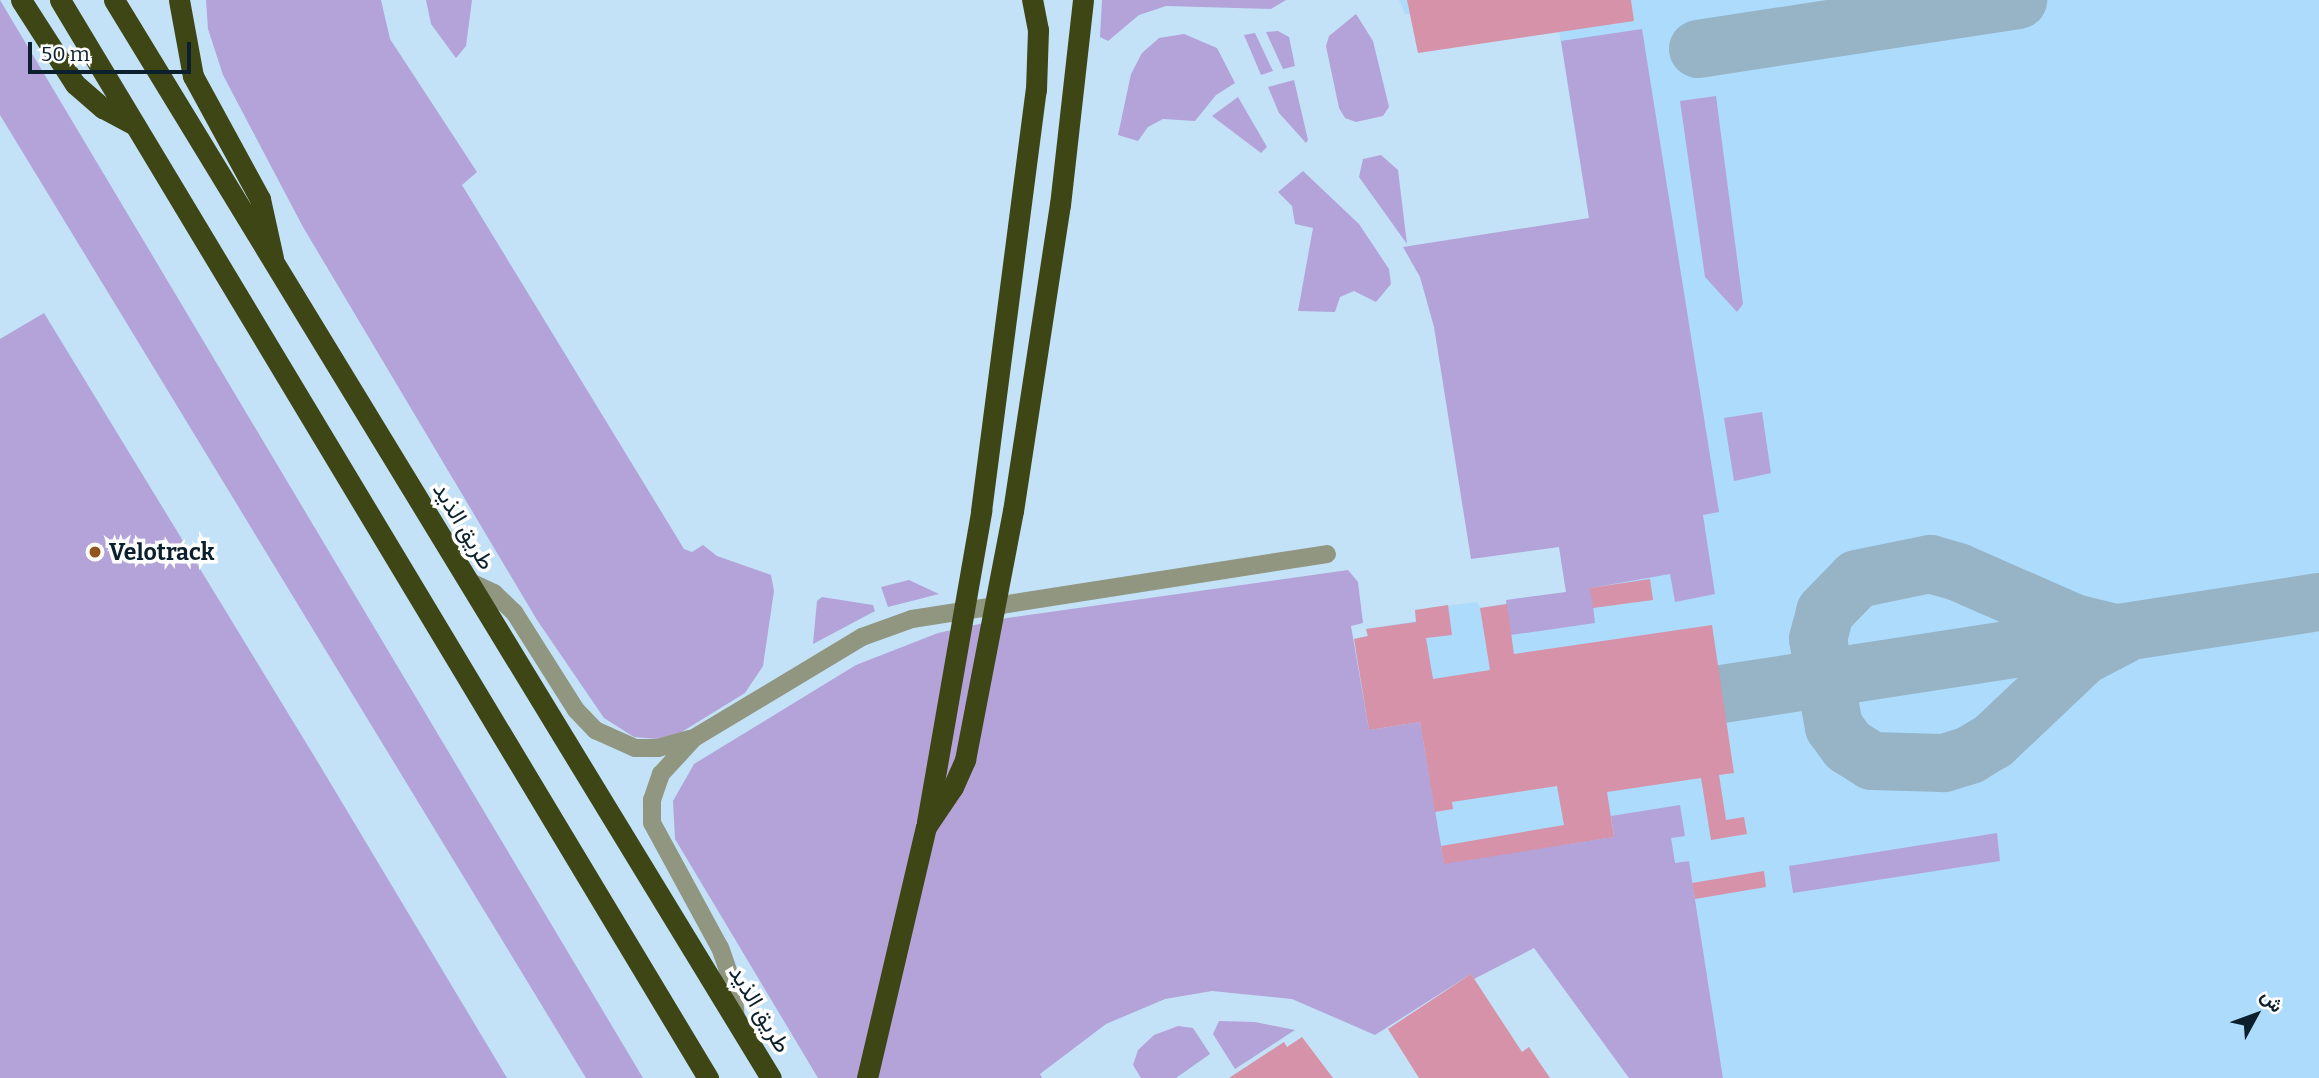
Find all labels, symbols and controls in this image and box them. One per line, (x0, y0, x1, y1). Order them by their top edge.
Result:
scale bar (32, 28, 194, 72)
text: 50 m (41, 41, 90, 67)
street label: طريق الذيد (427, 477, 501, 575)
place label: Velotrack (109, 538, 214, 566)
marker: Velotrack (87, 544, 103, 560)
street label: طريق الذيد (723, 960, 797, 1058)
north arrow (2221, 980, 2291, 1050)
text: ش (2256, 985, 2288, 1017)

